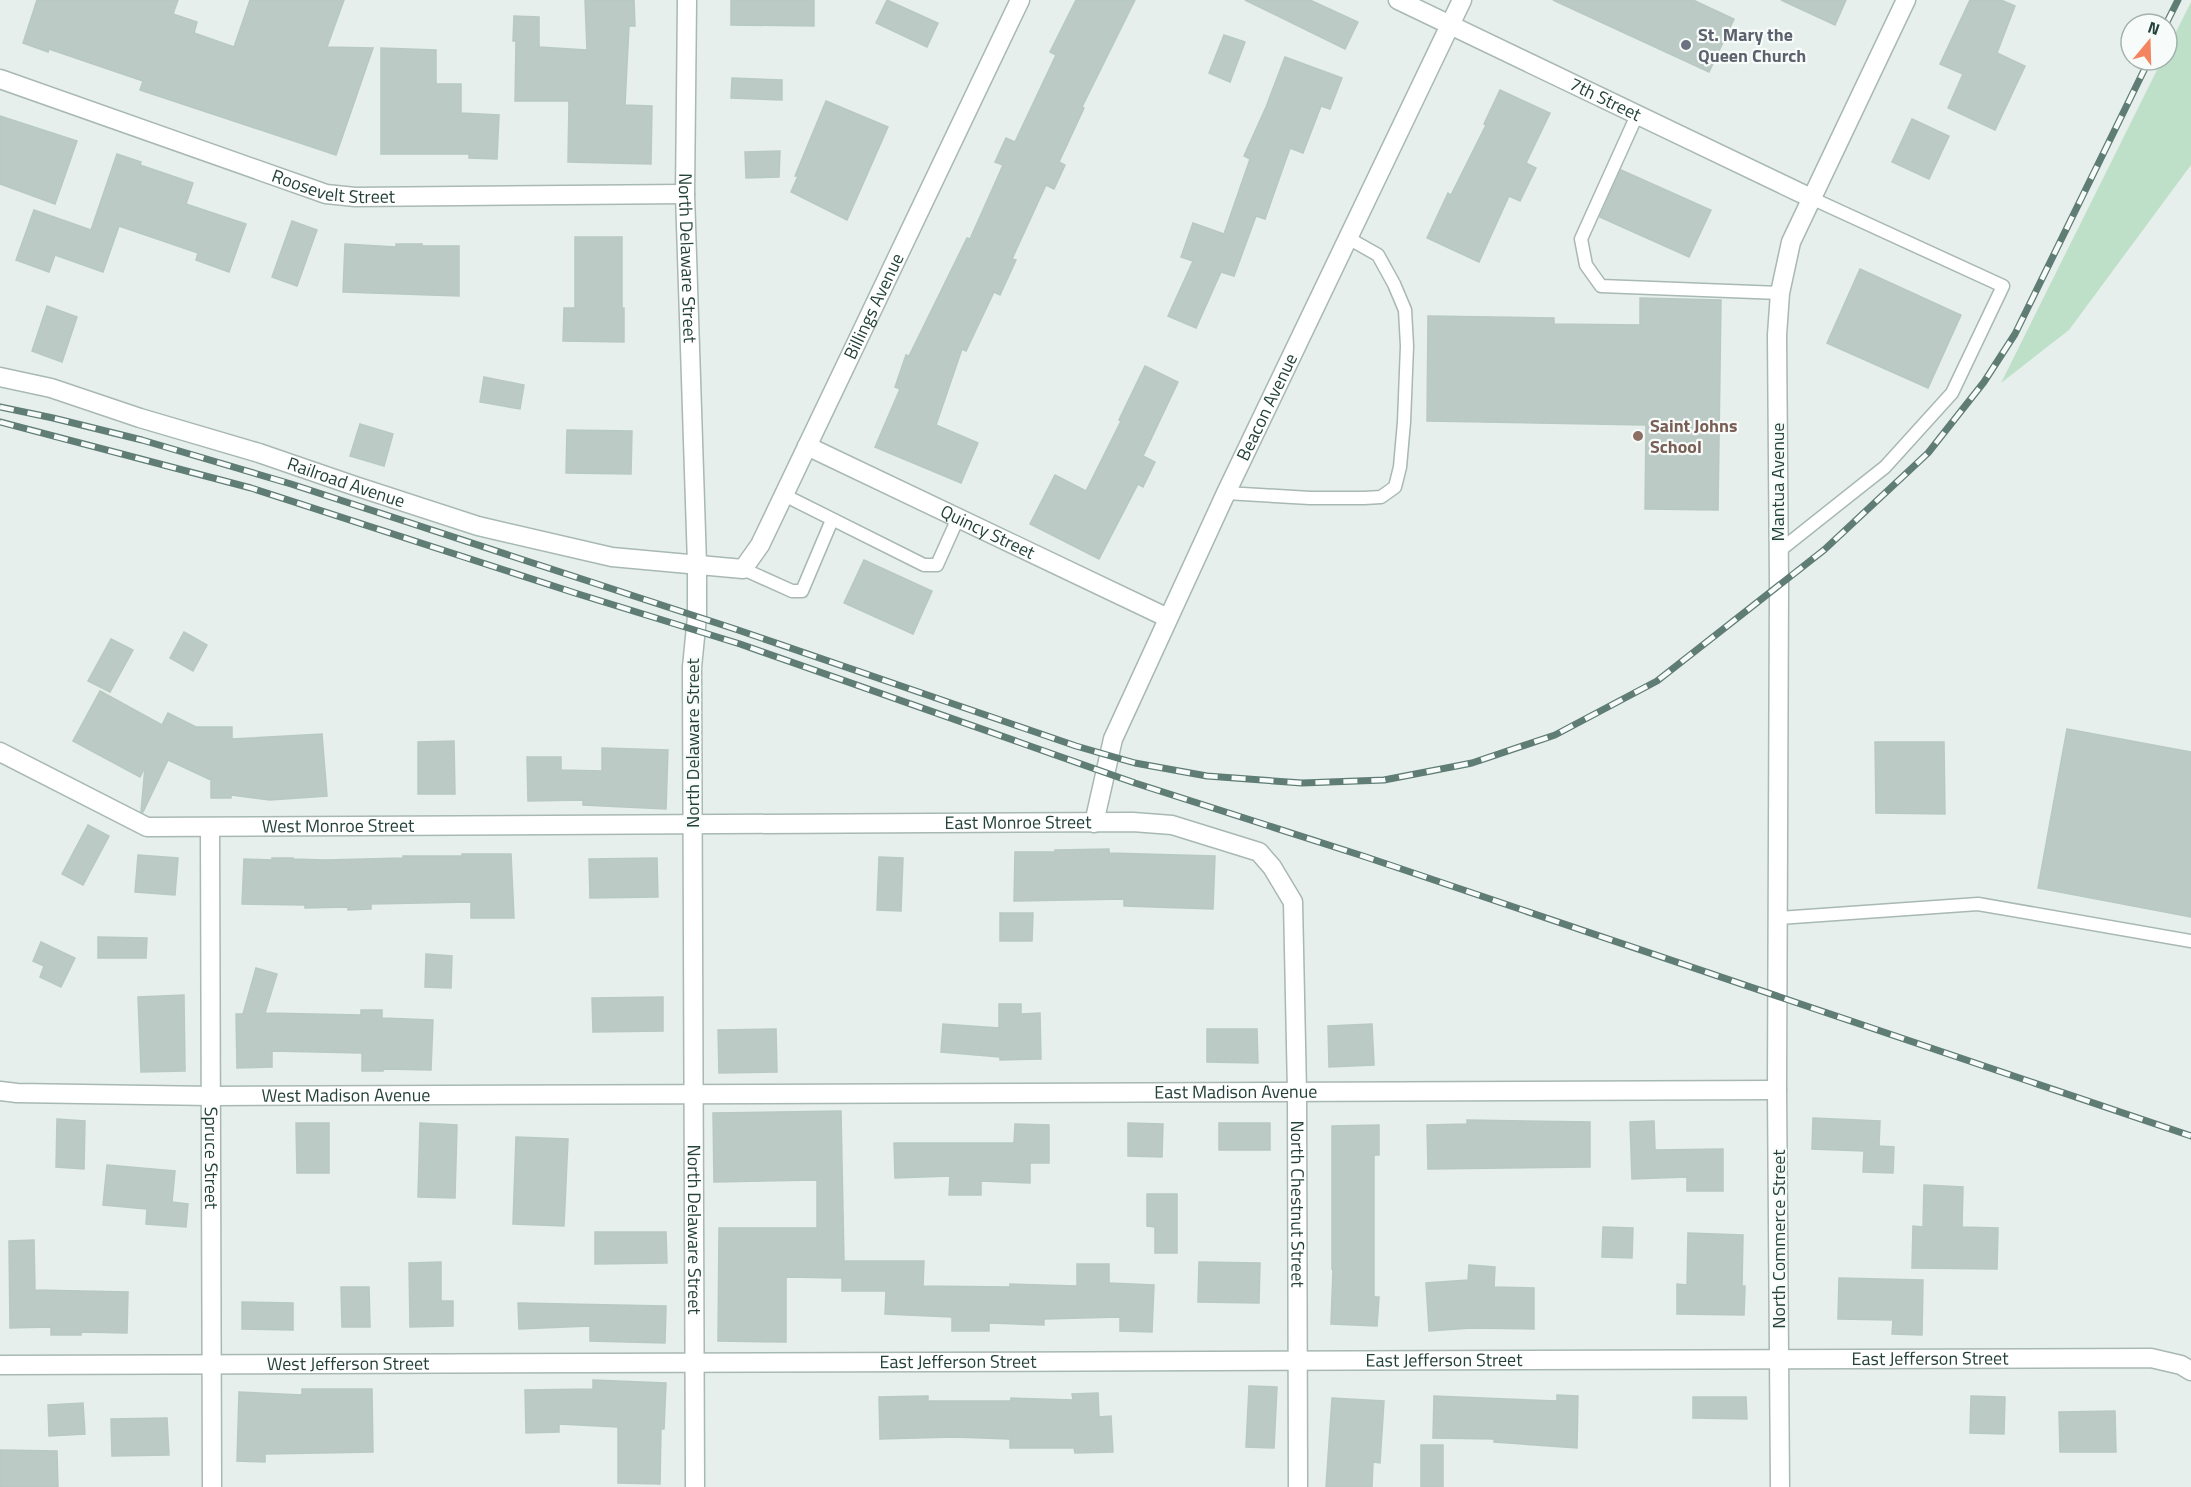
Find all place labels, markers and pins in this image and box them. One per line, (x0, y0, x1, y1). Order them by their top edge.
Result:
place label: St. Mary the Queen Church (1698, 21, 1806, 69)
marker: St. Mary the Queen Church (1679, 38, 1693, 52)
place label: Saint Johns School (1650, 412, 1737, 460)
marker: Saint Johns School (1631, 429, 1645, 443)

